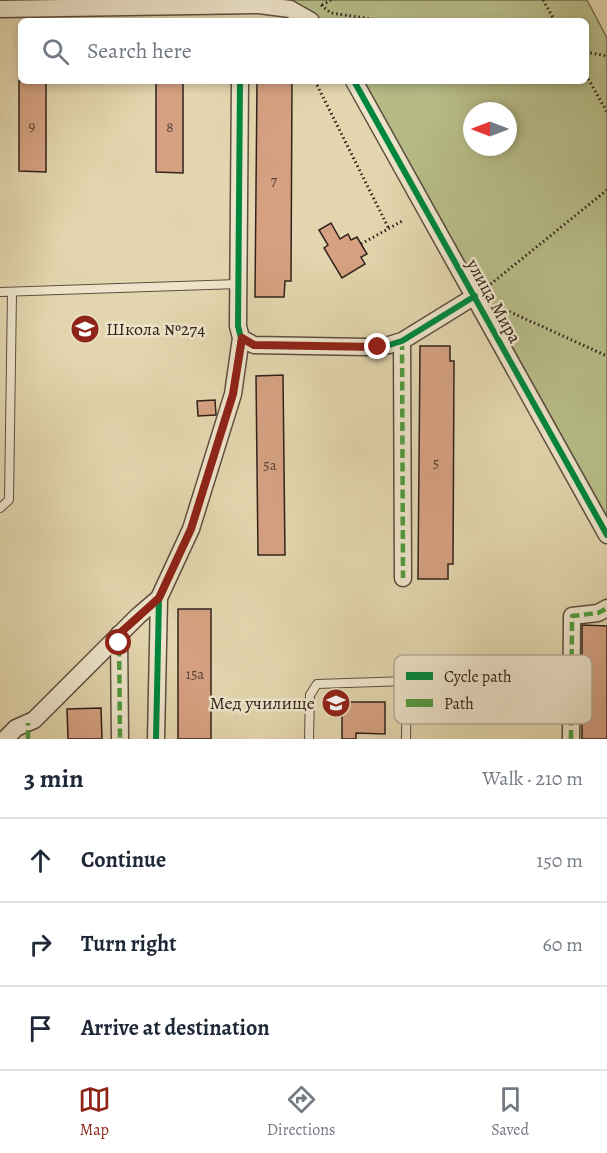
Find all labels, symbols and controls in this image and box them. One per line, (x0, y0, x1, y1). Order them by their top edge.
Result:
search box (18, 18, 589, 84)
icon: search (39, 35, 72, 68)
text: Search here (87, 36, 192, 66)
north arrow (463, 102, 517, 156)
house number: 9 (29, 116, 36, 136)
house number: 8 (166, 117, 174, 137)
house number: 7 (271, 171, 278, 191)
street label: улица Мира (460, 254, 527, 348)
school or university icon: Школа №274 (69, 313, 101, 345)
place label: Школа №274 (106, 317, 205, 341)
route end (364, 333, 390, 359)
house number: 5 (433, 453, 439, 473)
house number: 5а (263, 455, 277, 475)
route start (105, 629, 131, 655)
legend (394, 655, 592, 724)
house number: 15а (186, 664, 204, 684)
text: Cycle path (444, 666, 512, 688)
school or university icon: Мед училище (320, 687, 352, 719)
place label: Мед училище (210, 691, 315, 715)
text: Path (444, 693, 474, 715)
text: 3 min (24, 761, 84, 796)
text: Walk · 210 m (482, 765, 583, 792)
icon: ahead (24, 844, 57, 877)
text: Continue (81, 845, 166, 875)
text: 150 m (536, 847, 583, 874)
icon: right (24, 928, 57, 961)
text: Turn right (81, 929, 177, 959)
text: 60 m (543, 931, 583, 958)
icon: arrive (24, 1012, 57, 1045)
text: Arrive at destination (81, 1013, 270, 1043)
tab: Map (78, 1083, 111, 1141)
tab: Directions (267, 1083, 335, 1141)
tab: Saved (491, 1083, 529, 1141)

